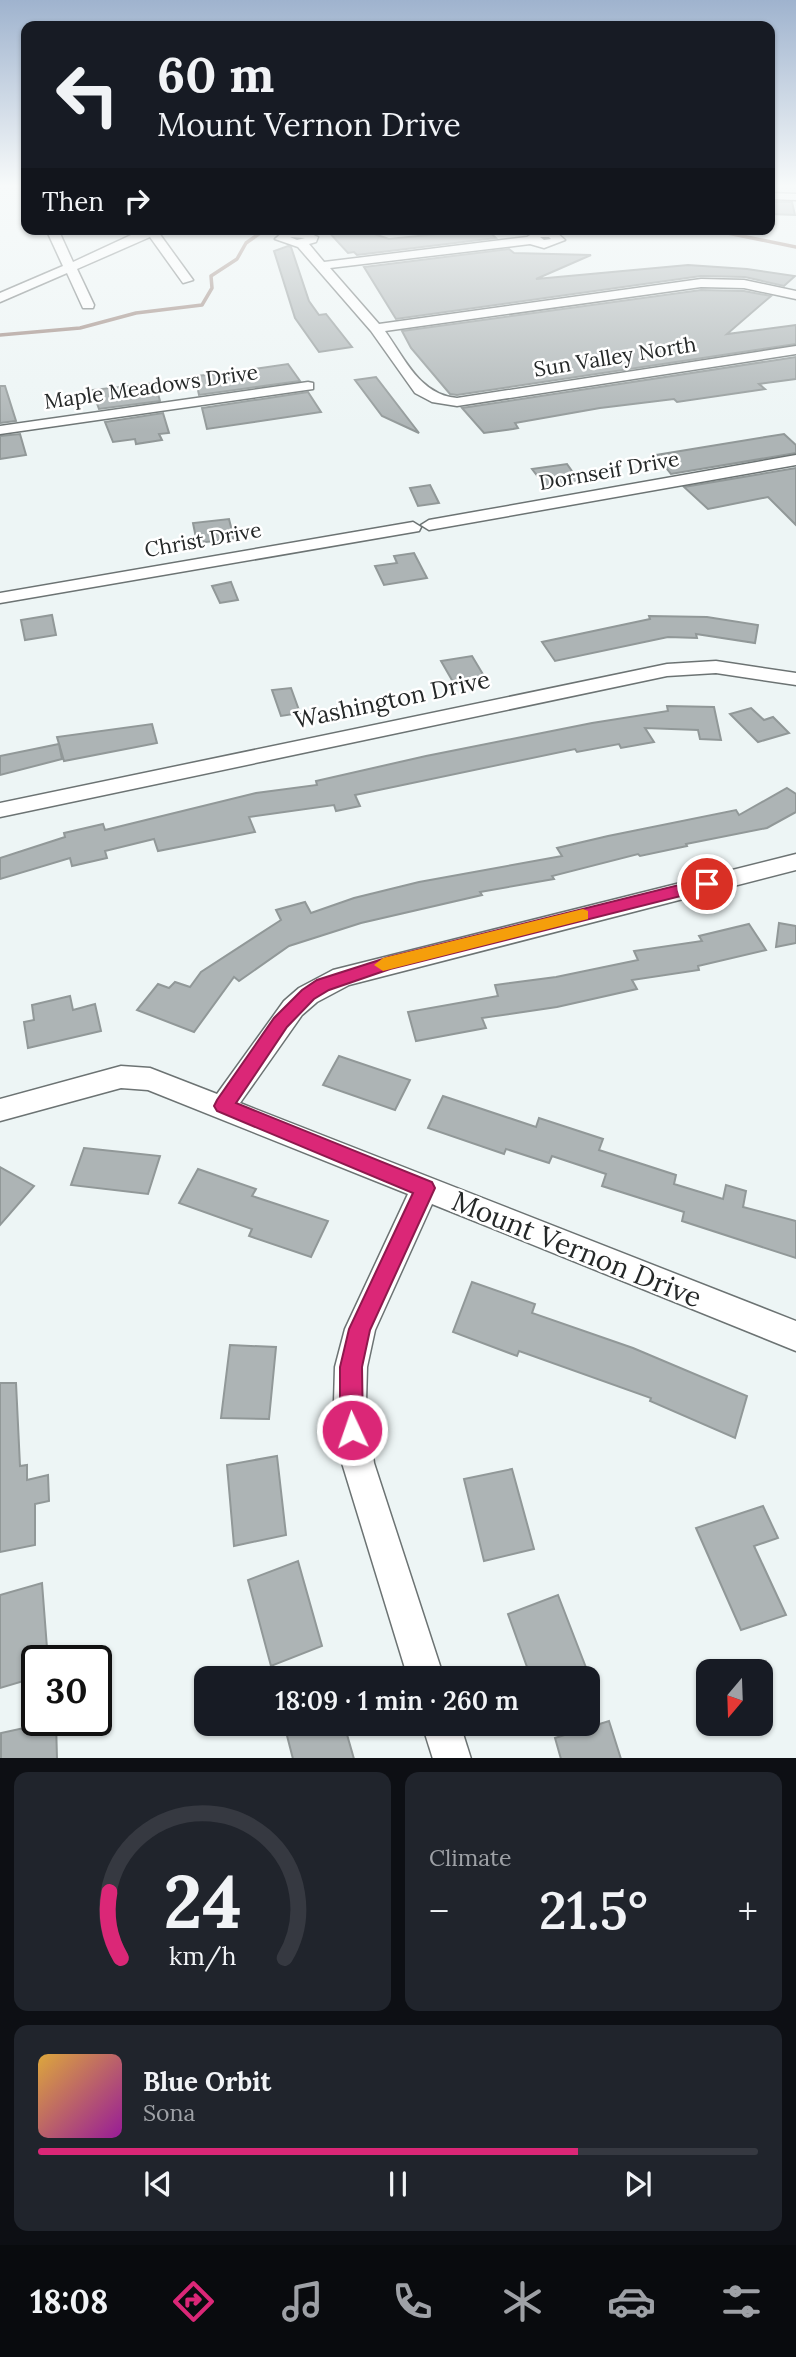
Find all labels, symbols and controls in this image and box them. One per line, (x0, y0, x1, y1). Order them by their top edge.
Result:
text: 60 m (157, 43, 274, 105)
icon: left (42, 49, 133, 140)
text: Mount Vernon Drive (157, 104, 461, 145)
icon: right (118, 182, 156, 220)
text: Then (42, 185, 104, 218)
street label: Sun Valley North (532, 330, 698, 383)
street label: Maple Meadows Drive (42, 358, 260, 415)
street label: Dornseif Drive (537, 445, 681, 496)
street label: Christ Drive (142, 516, 263, 563)
street label: Washington Drive (291, 664, 493, 735)
pin (677, 854, 737, 914)
icon: arrive (688, 865, 726, 903)
street label: Mount Vernon Drive (447, 1183, 707, 1315)
position arrow (315, 1393, 389, 1467)
speed limit sign: 30 (21, 1645, 112, 1736)
north arrow (696, 1659, 774, 1736)
map controls (696, 1659, 773, 1736)
text: 18:09 · 1 min · 260 m (275, 1684, 519, 1717)
text: Climate (429, 1843, 511, 1872)
text: 24 (163, 1855, 242, 1948)
text: 21.5° (539, 1877, 648, 1943)
text: − (429, 1887, 449, 1935)
text: + (738, 1887, 758, 1935)
text: km/h (169, 1939, 236, 1971)
text: Blue Orbit (143, 2065, 271, 2098)
text: Sona (143, 2098, 195, 2127)
icon: previous (139, 2165, 177, 2203)
icon: pause (379, 2165, 417, 2203)
icon: next (619, 2165, 657, 2203)
icon: directions (169, 2277, 218, 2326)
icon: music (278, 2277, 327, 2326)
icon: phone (388, 2277, 437, 2326)
icon: climate (498, 2277, 547, 2326)
icon: car (607, 2277, 656, 2326)
icon: filters (717, 2277, 766, 2326)
text: 18:08 (30, 2281, 108, 2322)

